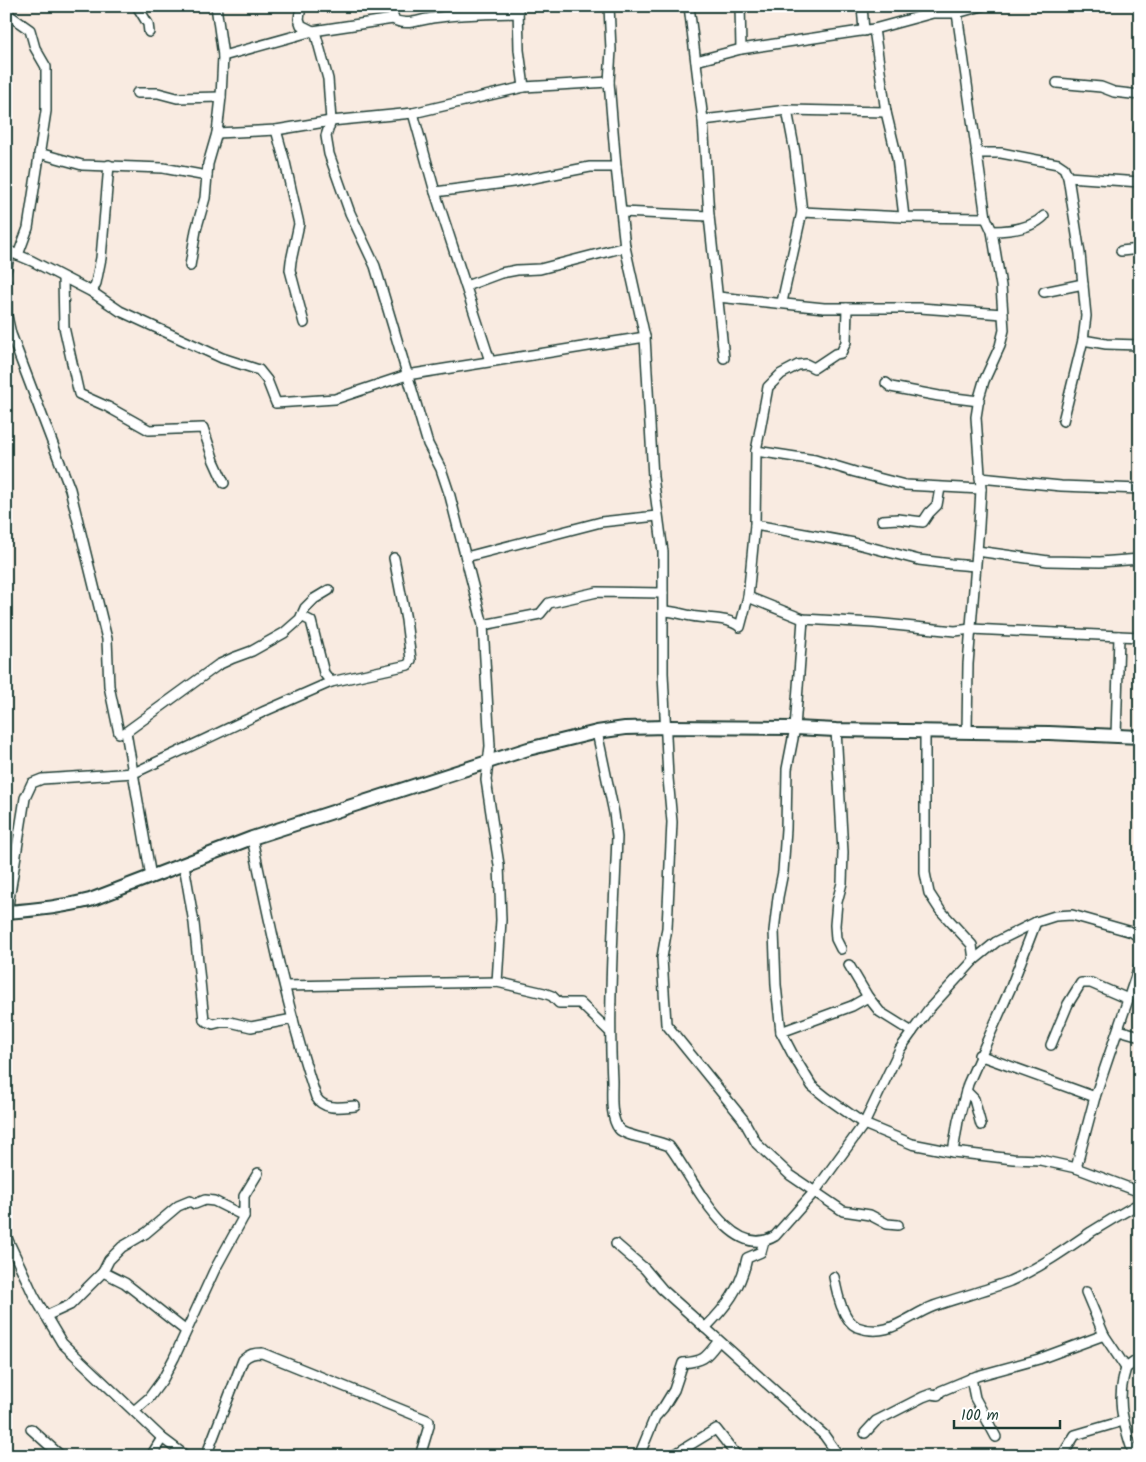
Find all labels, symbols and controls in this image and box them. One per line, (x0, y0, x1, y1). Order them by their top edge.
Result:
scale bar (954, 1397, 1060, 1429)
text: 100 m (961, 1404, 999, 1428)

